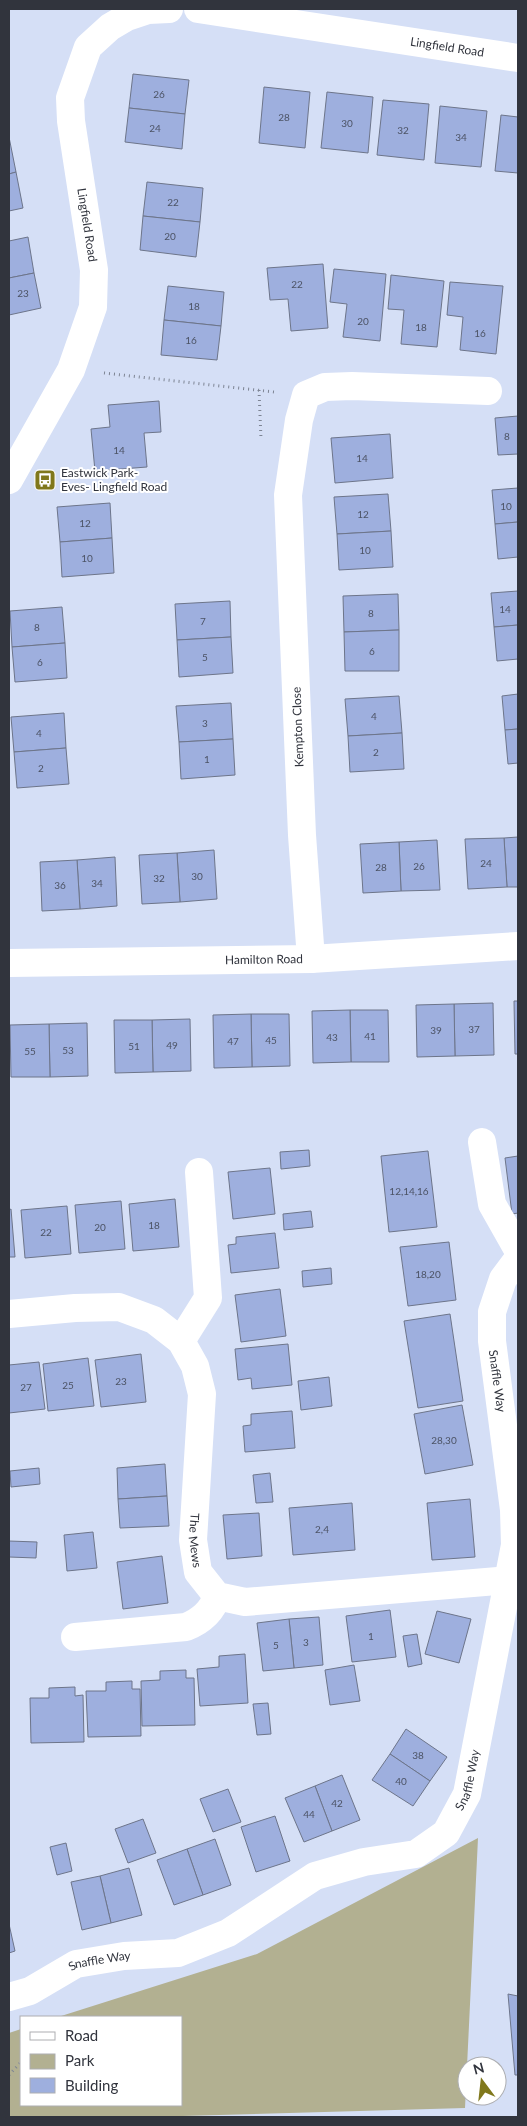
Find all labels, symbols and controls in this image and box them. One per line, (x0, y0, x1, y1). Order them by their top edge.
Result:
street label: Lingfield Road (409, 34, 485, 60)
house number: 26 (153, 88, 165, 100)
house number: 28 (278, 111, 290, 123)
house number: 30 (341, 117, 353, 129)
house number: 24 (149, 122, 161, 134)
house number: 32 (397, 124, 409, 136)
house number: 34 (455, 131, 467, 143)
street label: Lingfield Road (74, 187, 101, 263)
house number: 22 (167, 196, 179, 208)
house number: 20 (164, 230, 176, 242)
house number: 22 (291, 278, 303, 290)
house number: 23 (17, 287, 29, 299)
house number: 18 (188, 300, 200, 312)
house number: 20 (357, 315, 369, 327)
house number: 18 (415, 321, 427, 333)
house number: 16 (474, 327, 486, 339)
house number: 16 (185, 334, 197, 346)
house number: 8 (504, 430, 510, 442)
house number: 14 (113, 444, 125, 456)
house number: 14 (356, 452, 368, 464)
place label: Eastwick Park- Eves- Lingfield Road (61, 465, 167, 494)
bus stop icon: Eastwick Park- Eves- Lingfield Road (33, 468, 57, 492)
house number: 10 (500, 500, 512, 512)
house number: 12 (357, 508, 369, 520)
house number: 12 (79, 517, 91, 529)
house number: 10 (359, 544, 371, 556)
house number: 10 (81, 552, 93, 564)
house number: 14 (499, 603, 511, 615)
house number: 8 (368, 607, 374, 619)
house number: 7 (200, 615, 206, 627)
house number: 8 (34, 621, 40, 633)
house number: 6 (369, 645, 375, 657)
house number: 5 (202, 651, 208, 663)
house number: 6 (37, 656, 43, 668)
street label: Kempton Close (289, 687, 306, 767)
house number: 4 (371, 710, 377, 722)
house number: 3 (202, 717, 208, 729)
house number: 4 (36, 727, 42, 739)
house number: 2 (373, 746, 379, 758)
house number: 1 (204, 753, 210, 765)
house number: 2 (38, 762, 44, 774)
house number: 24 (480, 857, 492, 869)
house number: 26 (413, 860, 425, 872)
house number: 28 (375, 861, 387, 873)
house number: 30 (191, 870, 203, 882)
house number: 32 (153, 872, 165, 884)
house number: 34 (91, 877, 103, 889)
house number: 36 (54, 879, 66, 891)
street label: Hamilton Road (225, 951, 303, 967)
house number: 37 (468, 1023, 480, 1035)
house number: 39 (430, 1024, 442, 1036)
house number: 41 (364, 1030, 376, 1042)
house number: 43 (326, 1031, 338, 1043)
house number: 45 (265, 1034, 277, 1046)
house number: 47 (227, 1035, 239, 1047)
house number: 49 (166, 1039, 178, 1051)
house number: 51 (128, 1040, 140, 1052)
house number: 53 (62, 1044, 74, 1056)
house number: 55 (24, 1045, 36, 1057)
house number: 12,14,16 (389, 1185, 429, 1197)
house number: 18 (148, 1219, 160, 1231)
house number: 20 (94, 1221, 106, 1233)
house number: 22 (40, 1226, 52, 1238)
house number: 18,20 (415, 1268, 441, 1280)
street label: Snaffle Way (486, 1349, 509, 1414)
house number: 23 (115, 1375, 127, 1387)
house number: 25 (62, 1379, 74, 1391)
house number: 27 (20, 1381, 32, 1393)
house number: 28,30 (431, 1434, 457, 1446)
street label: The Mews (185, 1513, 205, 1569)
house number: 2,4 (315, 1523, 329, 1535)
house number: 1 (368, 1630, 374, 1642)
house number: 3 (303, 1636, 309, 1648)
house number: 5 (273, 1639, 279, 1651)
street label: Snaffle Way (452, 1747, 483, 1813)
house number: 38 (412, 1749, 424, 1761)
house number: 40 (395, 1775, 407, 1787)
house number: 42 (331, 1797, 343, 1809)
house number: 44 (303, 1808, 315, 1820)
street label: Snaffle Way (65, 1948, 132, 1974)
legend (20, 2016, 182, 2106)
text: Road (65, 2026, 98, 2044)
text: Park (65, 2051, 95, 2069)
north arrow (457, 2056, 507, 2106)
text: N (471, 2058, 486, 2078)
text: Building (65, 2076, 118, 2094)

